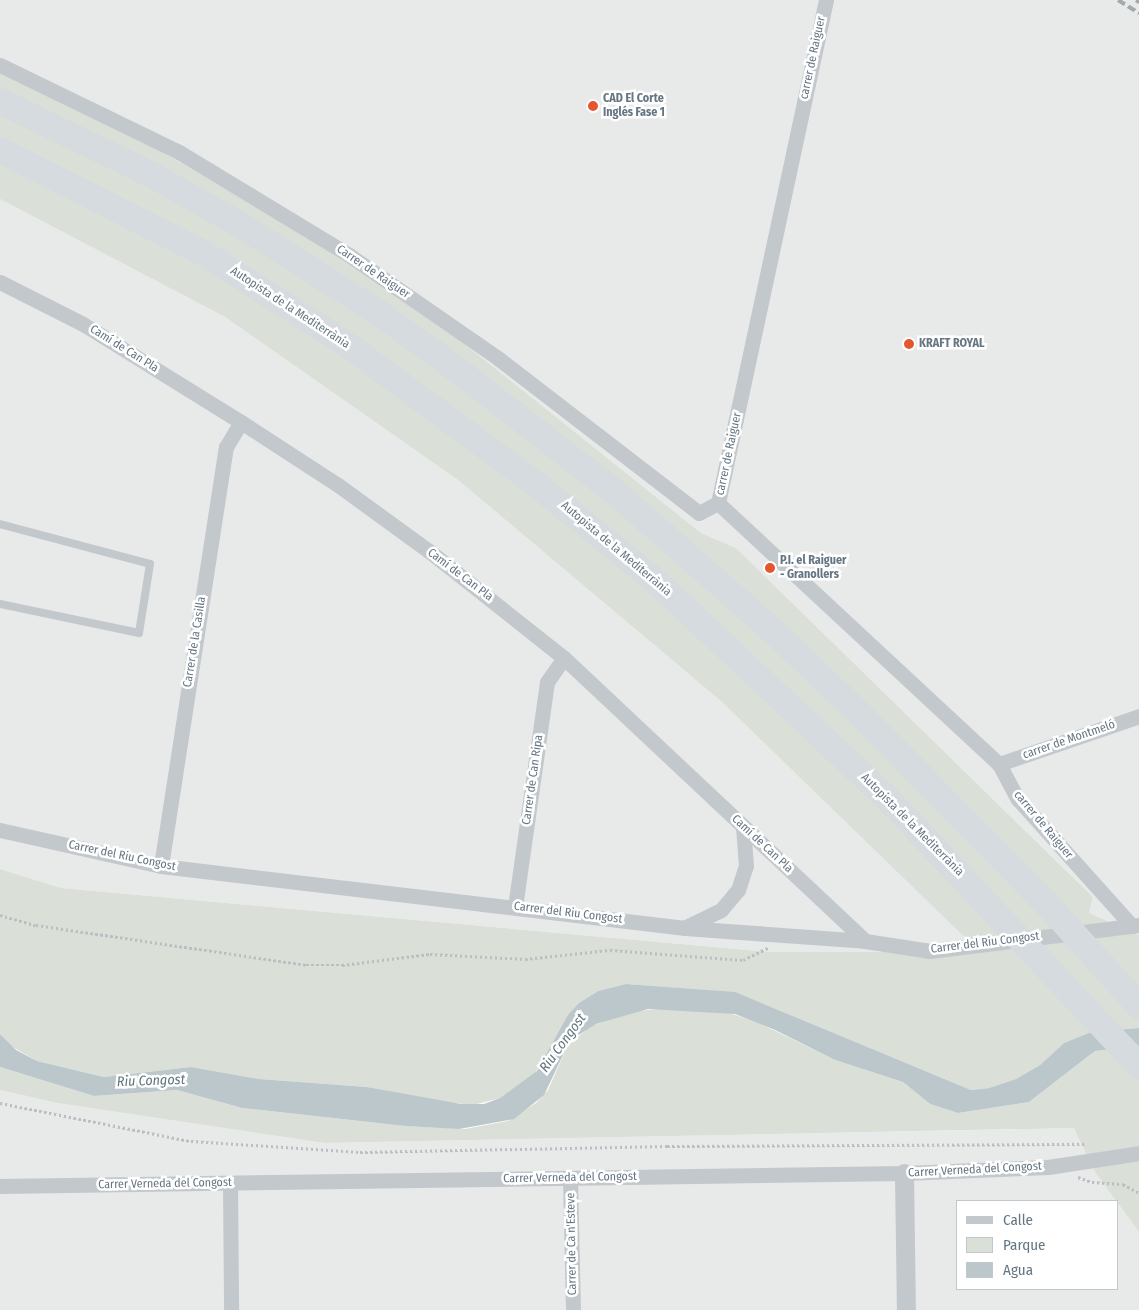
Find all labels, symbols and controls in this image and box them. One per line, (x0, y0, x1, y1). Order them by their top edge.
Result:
street label: carrer de Raiguer (797, 15, 829, 101)
place label: CAD El Corte Inglés Fase 1 (603, 92, 665, 120)
marker: CAD El Corte Inglés Fase 1 (587, 100, 599, 112)
street label: Carrer de Raiguer (334, 242, 412, 302)
street label: Autopista de la Mediterrània (228, 264, 352, 352)
street label: Camí de Can Pla (87, 322, 161, 376)
place label: KRAFT ROYAL (919, 337, 985, 351)
marker: KRAFT ROYAL (903, 338, 915, 350)
street label: carrer de Raiguer (713, 411, 745, 497)
street label: Autopista de la Mediterrània (558, 499, 674, 599)
street label: Camí de Can Pla (424, 546, 496, 604)
place label: P.I. el Raiguer - Granollers (780, 554, 846, 582)
marker: P.I. el Raiguer - Granollers (764, 562, 776, 574)
street label: Carrer de la Casilla (181, 595, 209, 689)
street label: carrer de Montmeló (1021, 717, 1117, 763)
street label: Carrer de Can Ripa (520, 734, 546, 826)
street label: Autopista de la Mediterrània (858, 771, 966, 879)
street label: carrer de Raiguer (1010, 788, 1076, 862)
street label: Camí de Can Pla (728, 812, 796, 876)
street label: Carrer del Riu Congost (67, 838, 177, 874)
street label: Carrer del Riu Congost (513, 899, 623, 927)
street label: Carrer del Riu Congost (930, 929, 1040, 957)
water label: Riu Congost (536, 1010, 590, 1076)
water label: Riu Congost (117, 1071, 185, 1091)
street label: Carrer Verneda del Congost (908, 1159, 1042, 1181)
street label: Carrer Verneda del Congost (503, 1170, 637, 1186)
street label: Carrer Verneda del Congost (98, 1176, 232, 1192)
street label: Carrer de Ca n'Esteve (564, 1192, 580, 1296)
legend (956, 1200, 1119, 1290)
text: Calle (1003, 1211, 1033, 1229)
text: Parque (1003, 1236, 1046, 1254)
text: Agua (1003, 1261, 1033, 1279)

